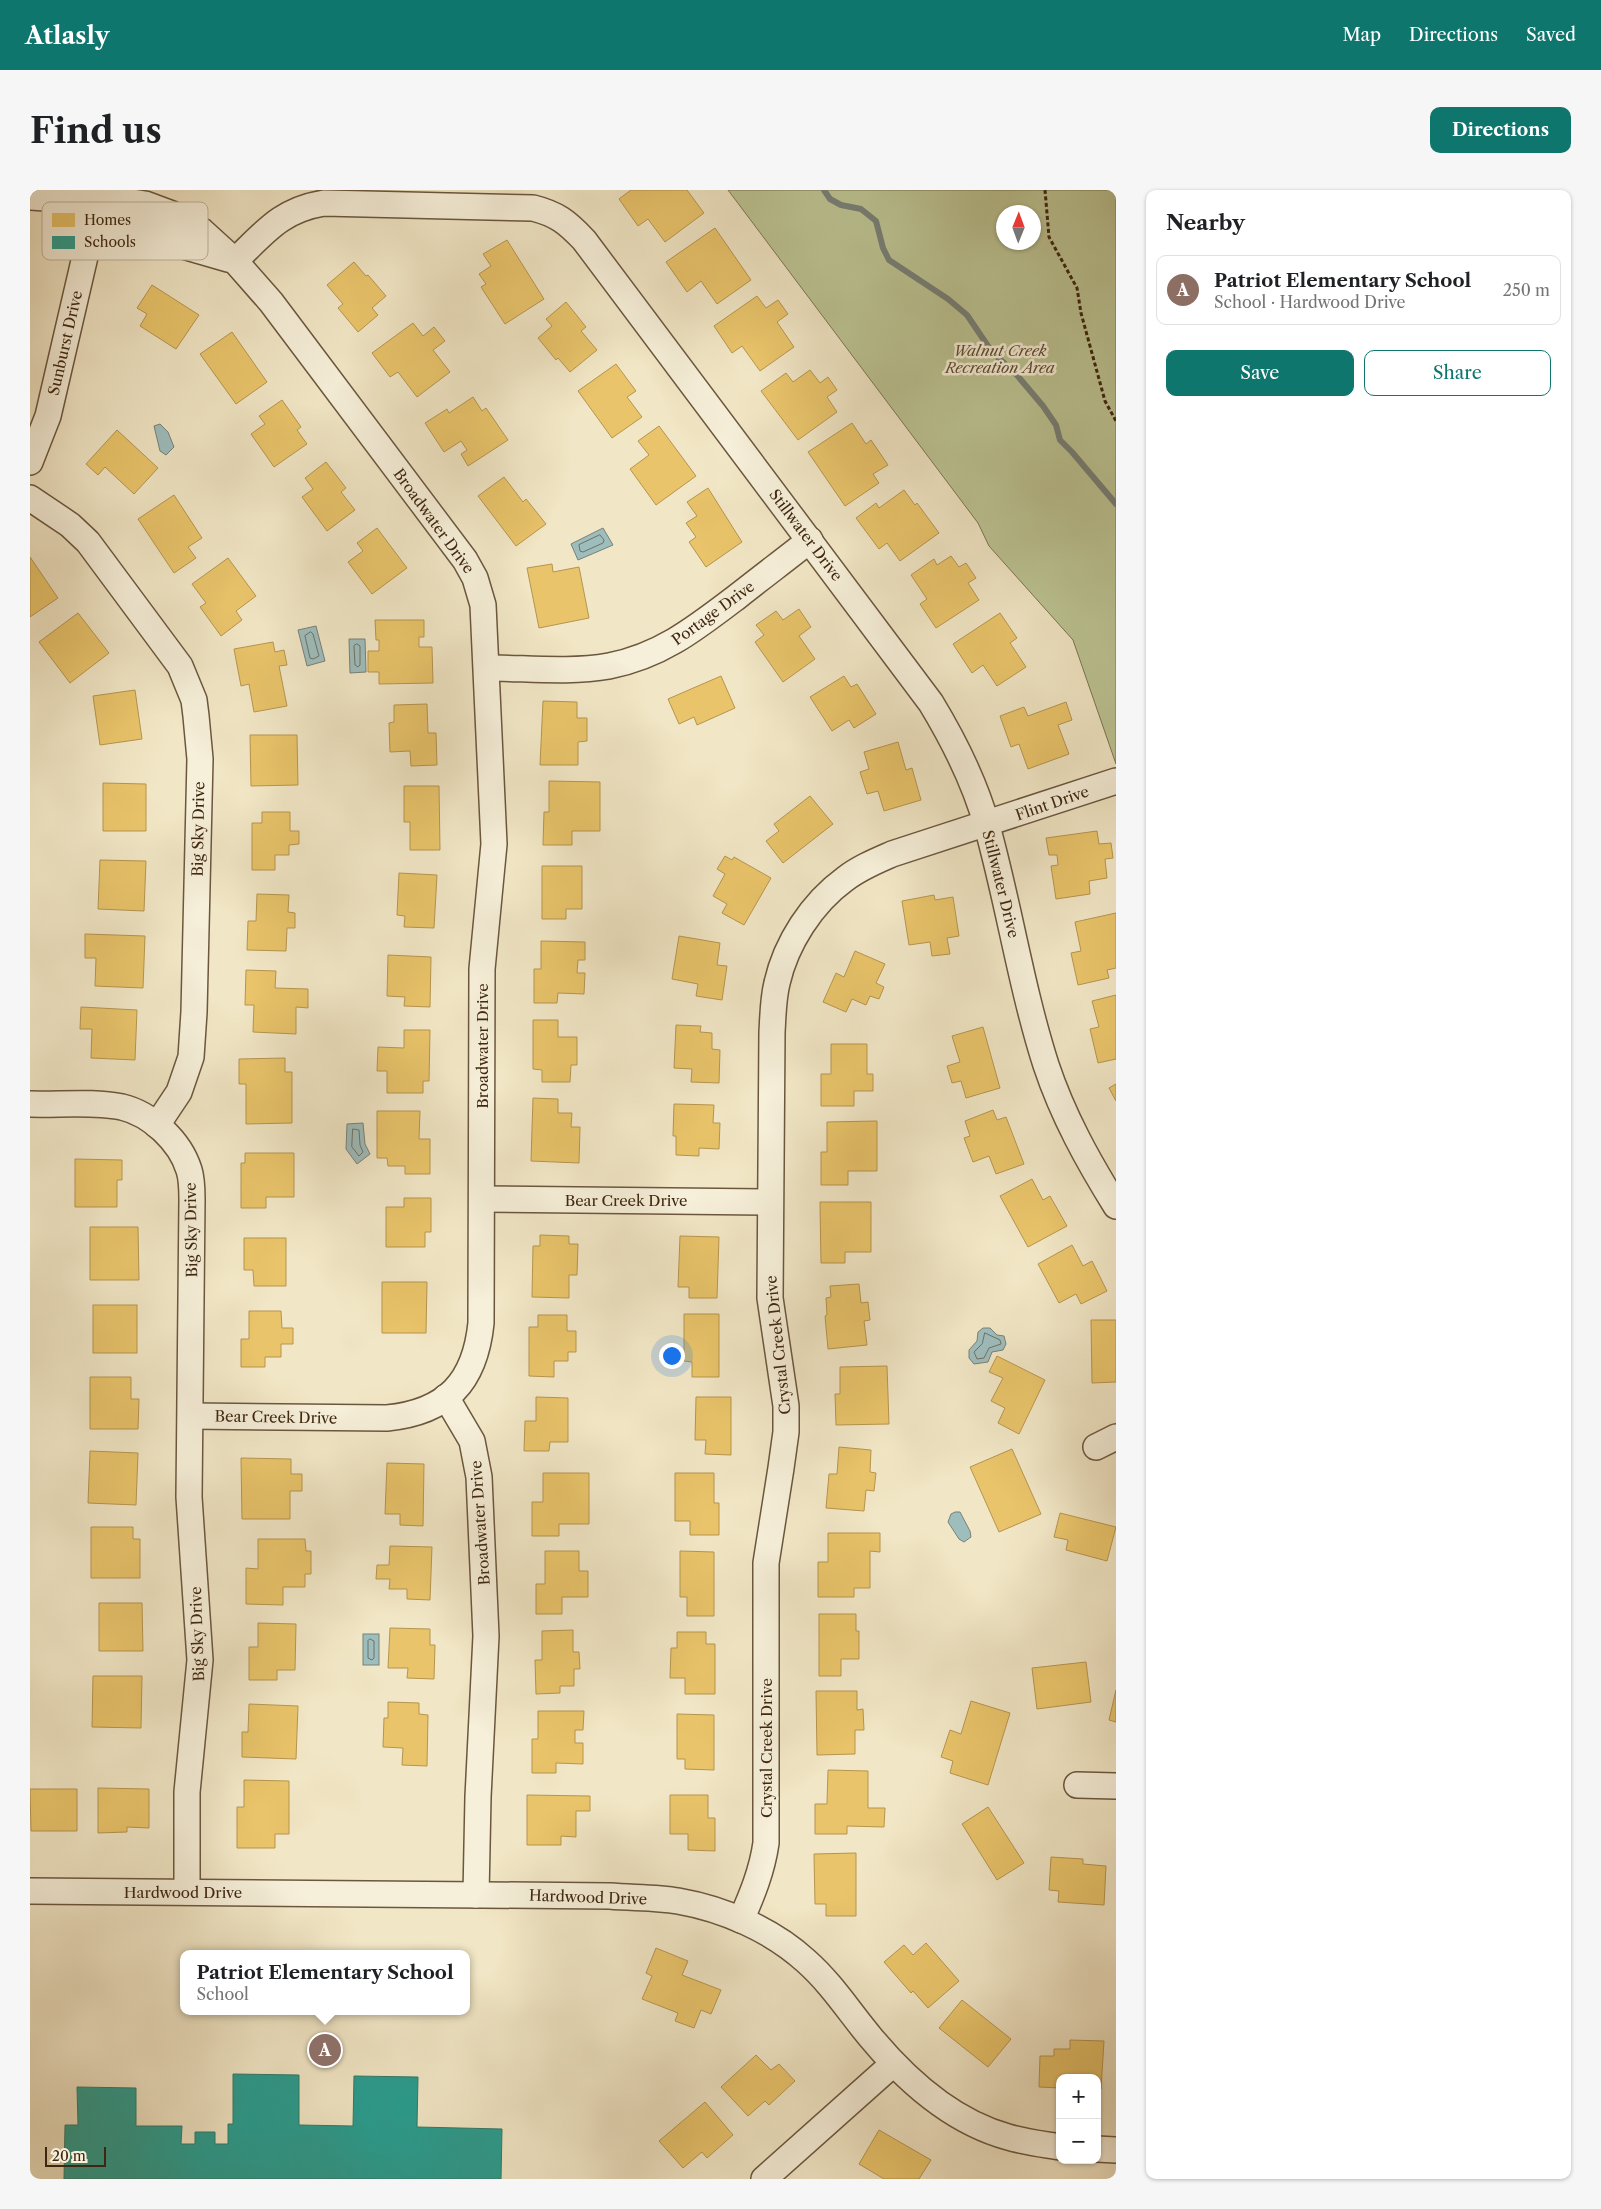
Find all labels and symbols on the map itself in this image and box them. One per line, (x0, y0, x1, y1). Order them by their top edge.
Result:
legend (42, 202, 208, 260)
north arrow (996, 205, 1041, 250)
text: Homes (84, 211, 131, 229)
text: Schools (84, 233, 136, 251)
street label: Sunburst Drive (44, 289, 86, 397)
park label: Walnut Creek Recreation Area (944, 341, 1055, 377)
street label: Broadwater Drive (390, 465, 478, 577)
street label: Stillwater Drive (765, 485, 847, 585)
street label: Portage Drive (668, 577, 758, 649)
street label: Big Sky Drive (188, 781, 208, 877)
street label: Flint Drive (1013, 782, 1091, 824)
street label: Stillwater Drive (978, 828, 1024, 940)
street label: Broadwater Drive (473, 983, 492, 1109)
street label: Big Sky Drive (181, 1182, 201, 1278)
street label: Bear Creek Drive (565, 1191, 687, 1210)
street label: Crystal Creek Drive (761, 1274, 795, 1416)
your location (659, 1343, 685, 1369)
street label: Bear Creek Drive (215, 1406, 337, 1428)
street label: Broadwater Drive (466, 1460, 494, 1586)
street label: Big Sky Drive (186, 1586, 208, 1682)
street label: Crystal Creek Drive (757, 1678, 776, 1818)
street label: Hardwood Drive (124, 1883, 242, 1902)
street label: Hardwood Drive (529, 1885, 647, 1909)
pin: A (309, 2031, 341, 2069)
scale bar (45, 2144, 106, 2167)

